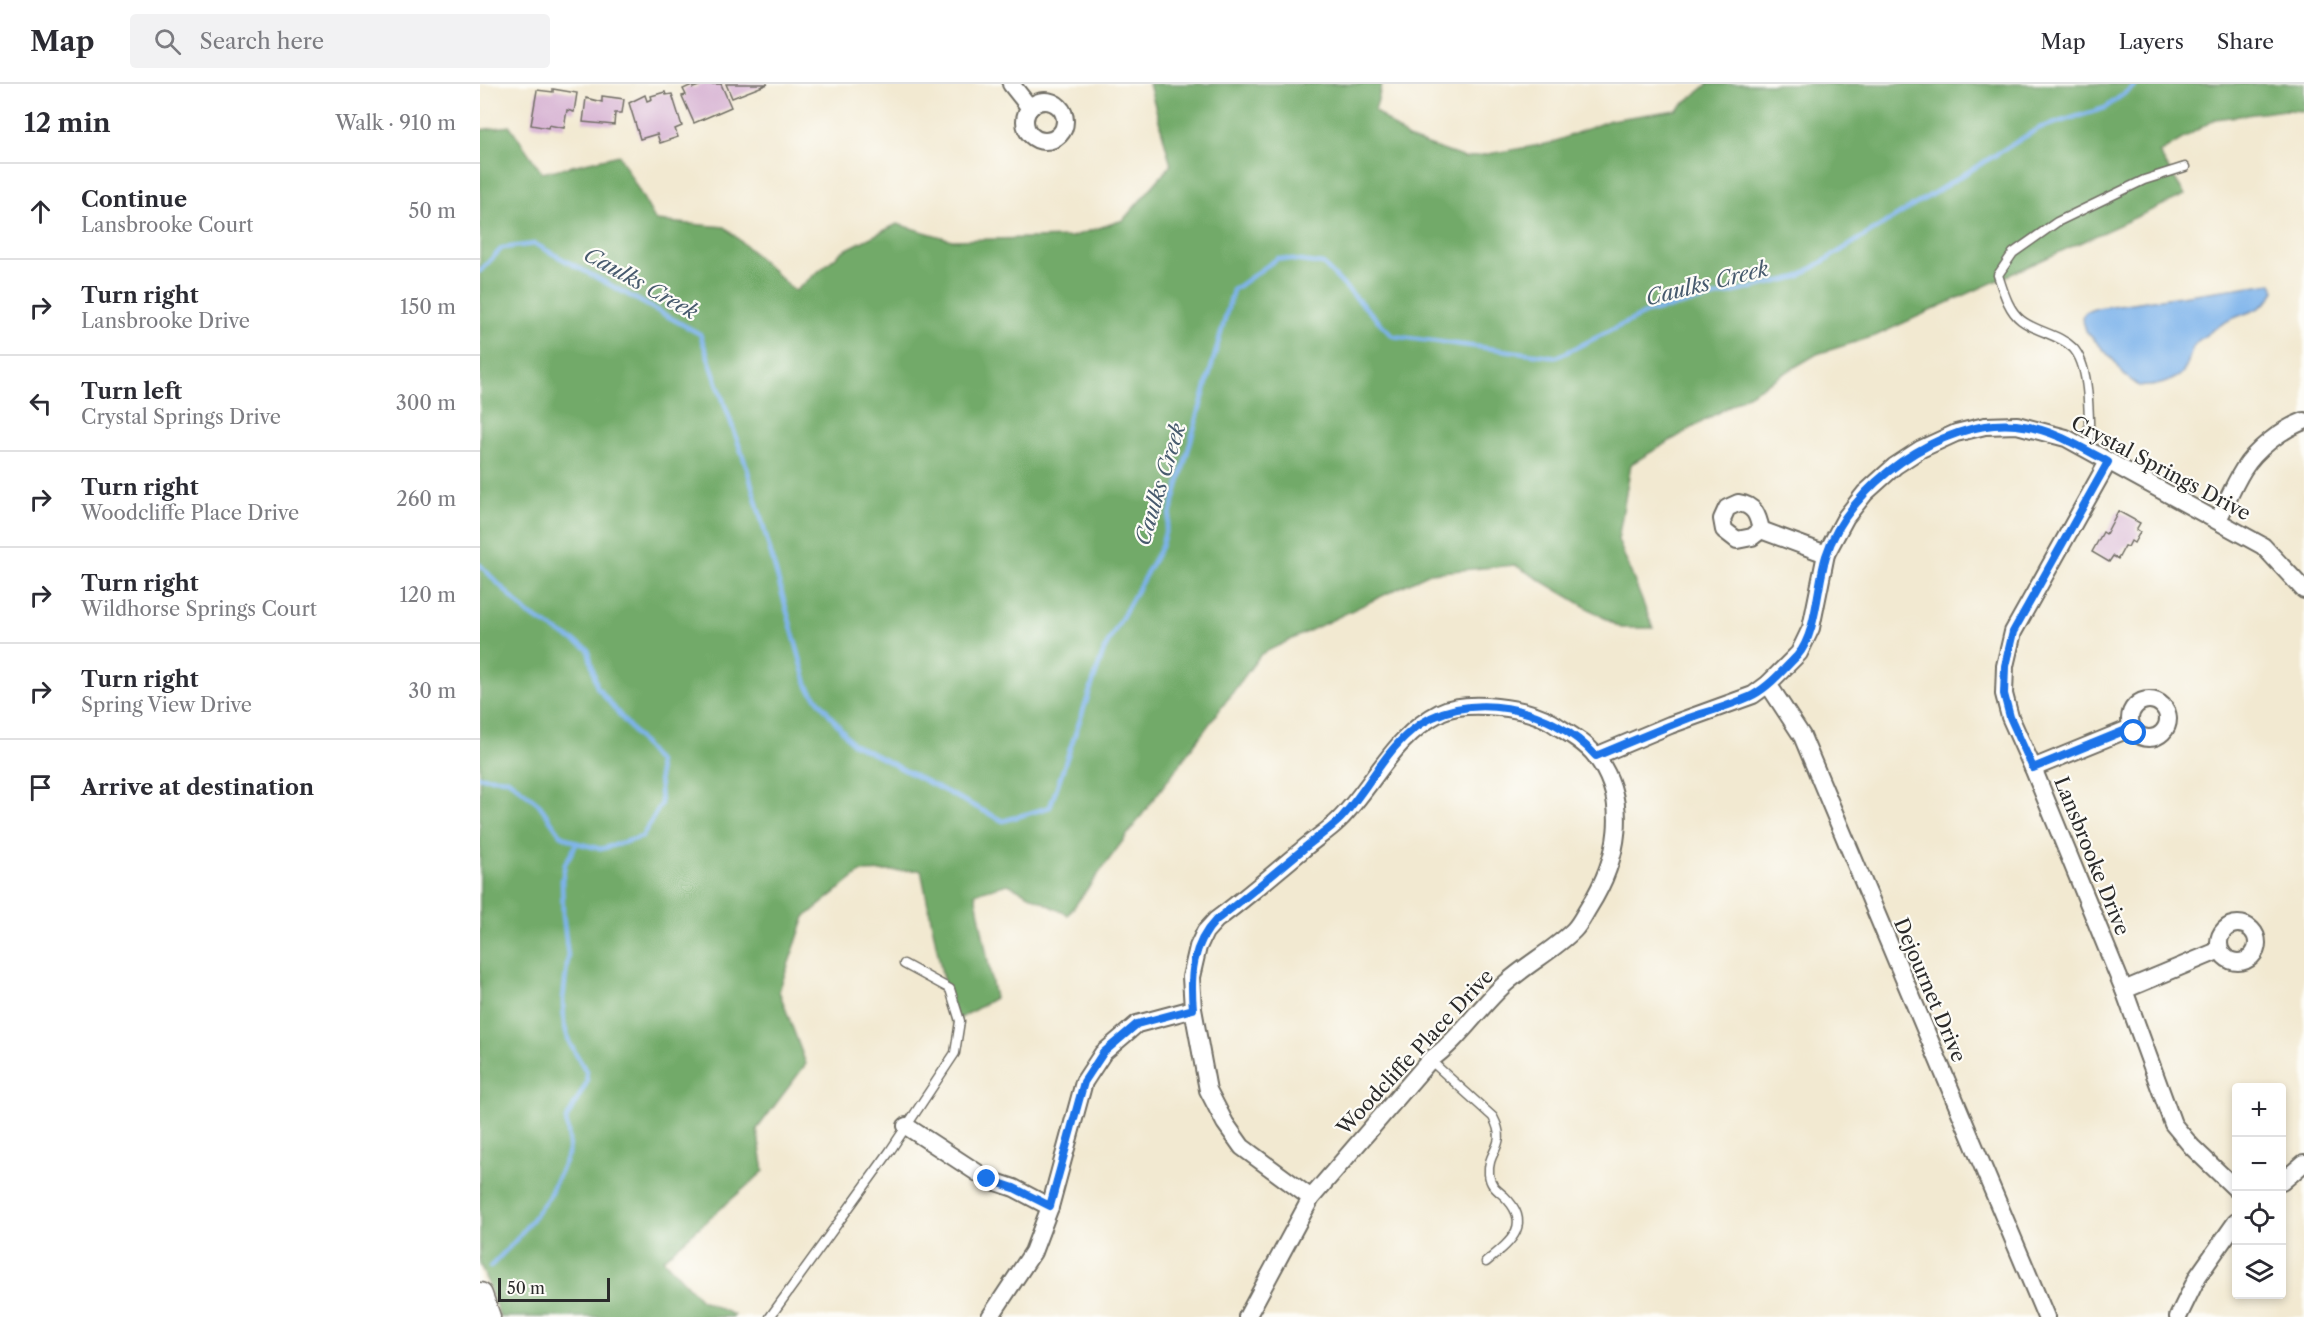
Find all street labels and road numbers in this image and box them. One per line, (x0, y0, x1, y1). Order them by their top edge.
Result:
street label: Crystal Springs Drive (2067, 410, 2255, 526)
street label: Lansbrooke Drive (2049, 773, 2135, 939)
street label: Dejournet Drive (1889, 914, 1971, 1066)
street label: Woodcliffe Place Drive (1331, 964, 1498, 1141)

